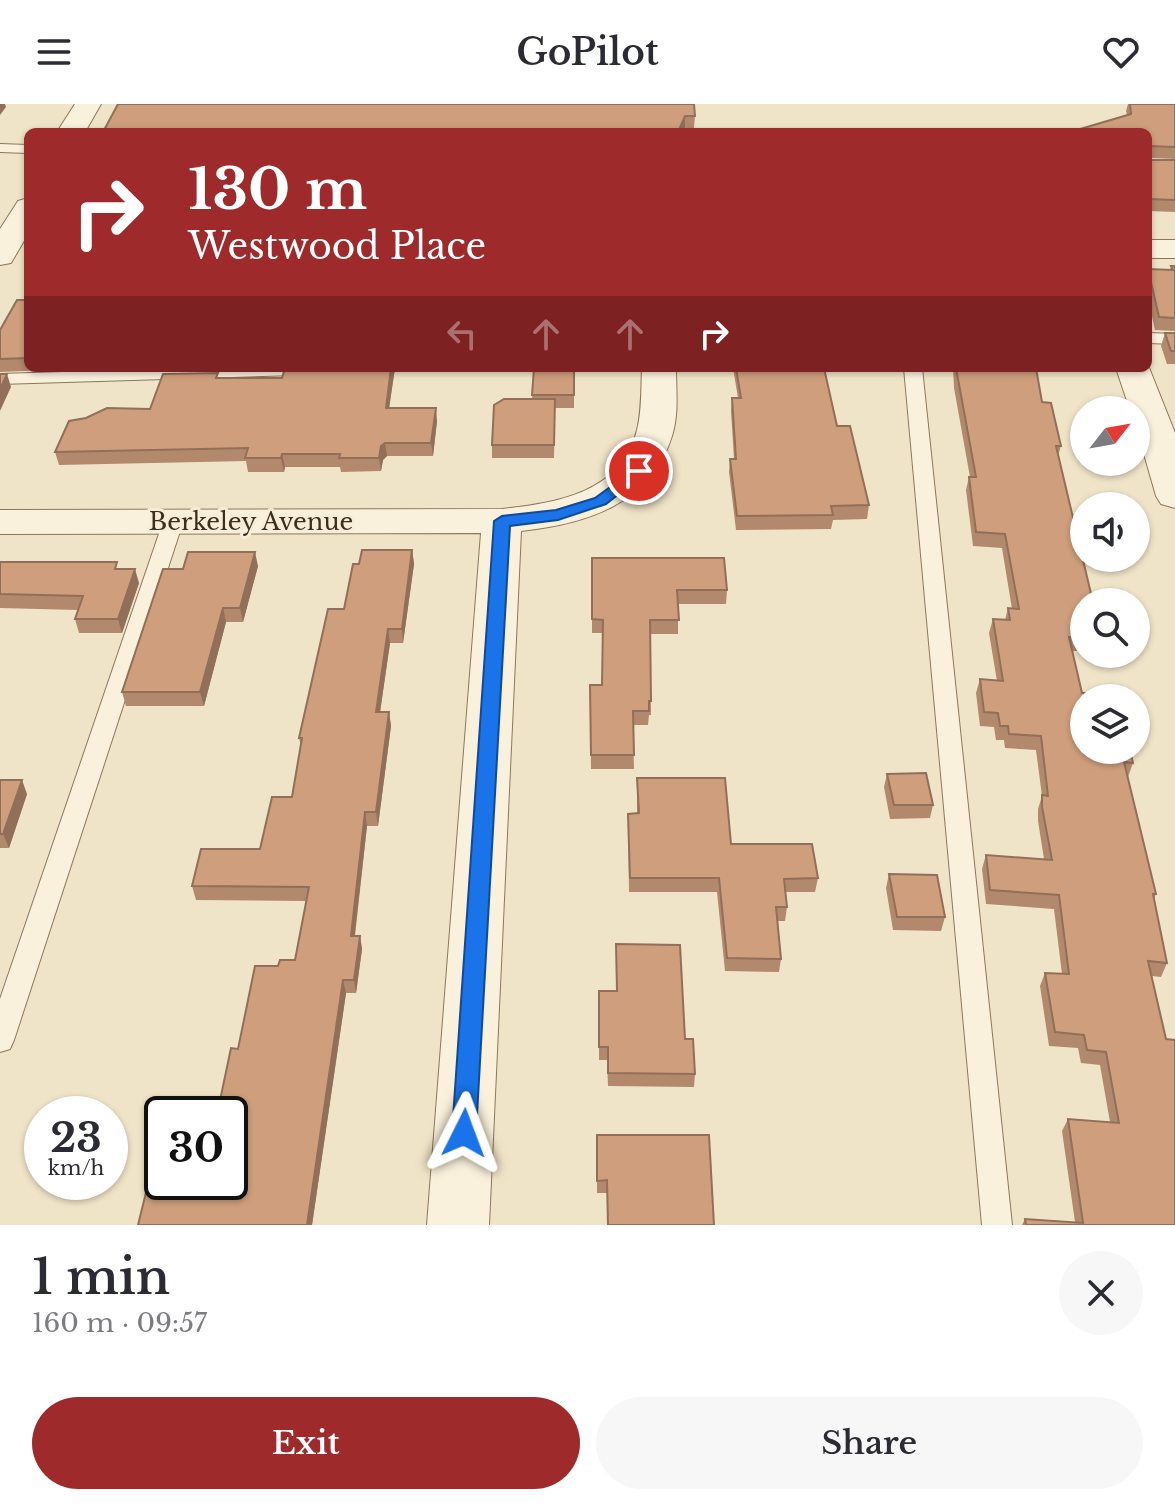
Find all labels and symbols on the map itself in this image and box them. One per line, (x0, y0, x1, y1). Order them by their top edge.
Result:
north arrow (1070, 396, 1150, 476)
pin (605, 437, 673, 505)
street label: Berkeley Avenue (149, 507, 353, 536)
position arrow (422, 1091, 506, 1175)
speed limit sign: 30 (144, 1096, 248, 1200)

